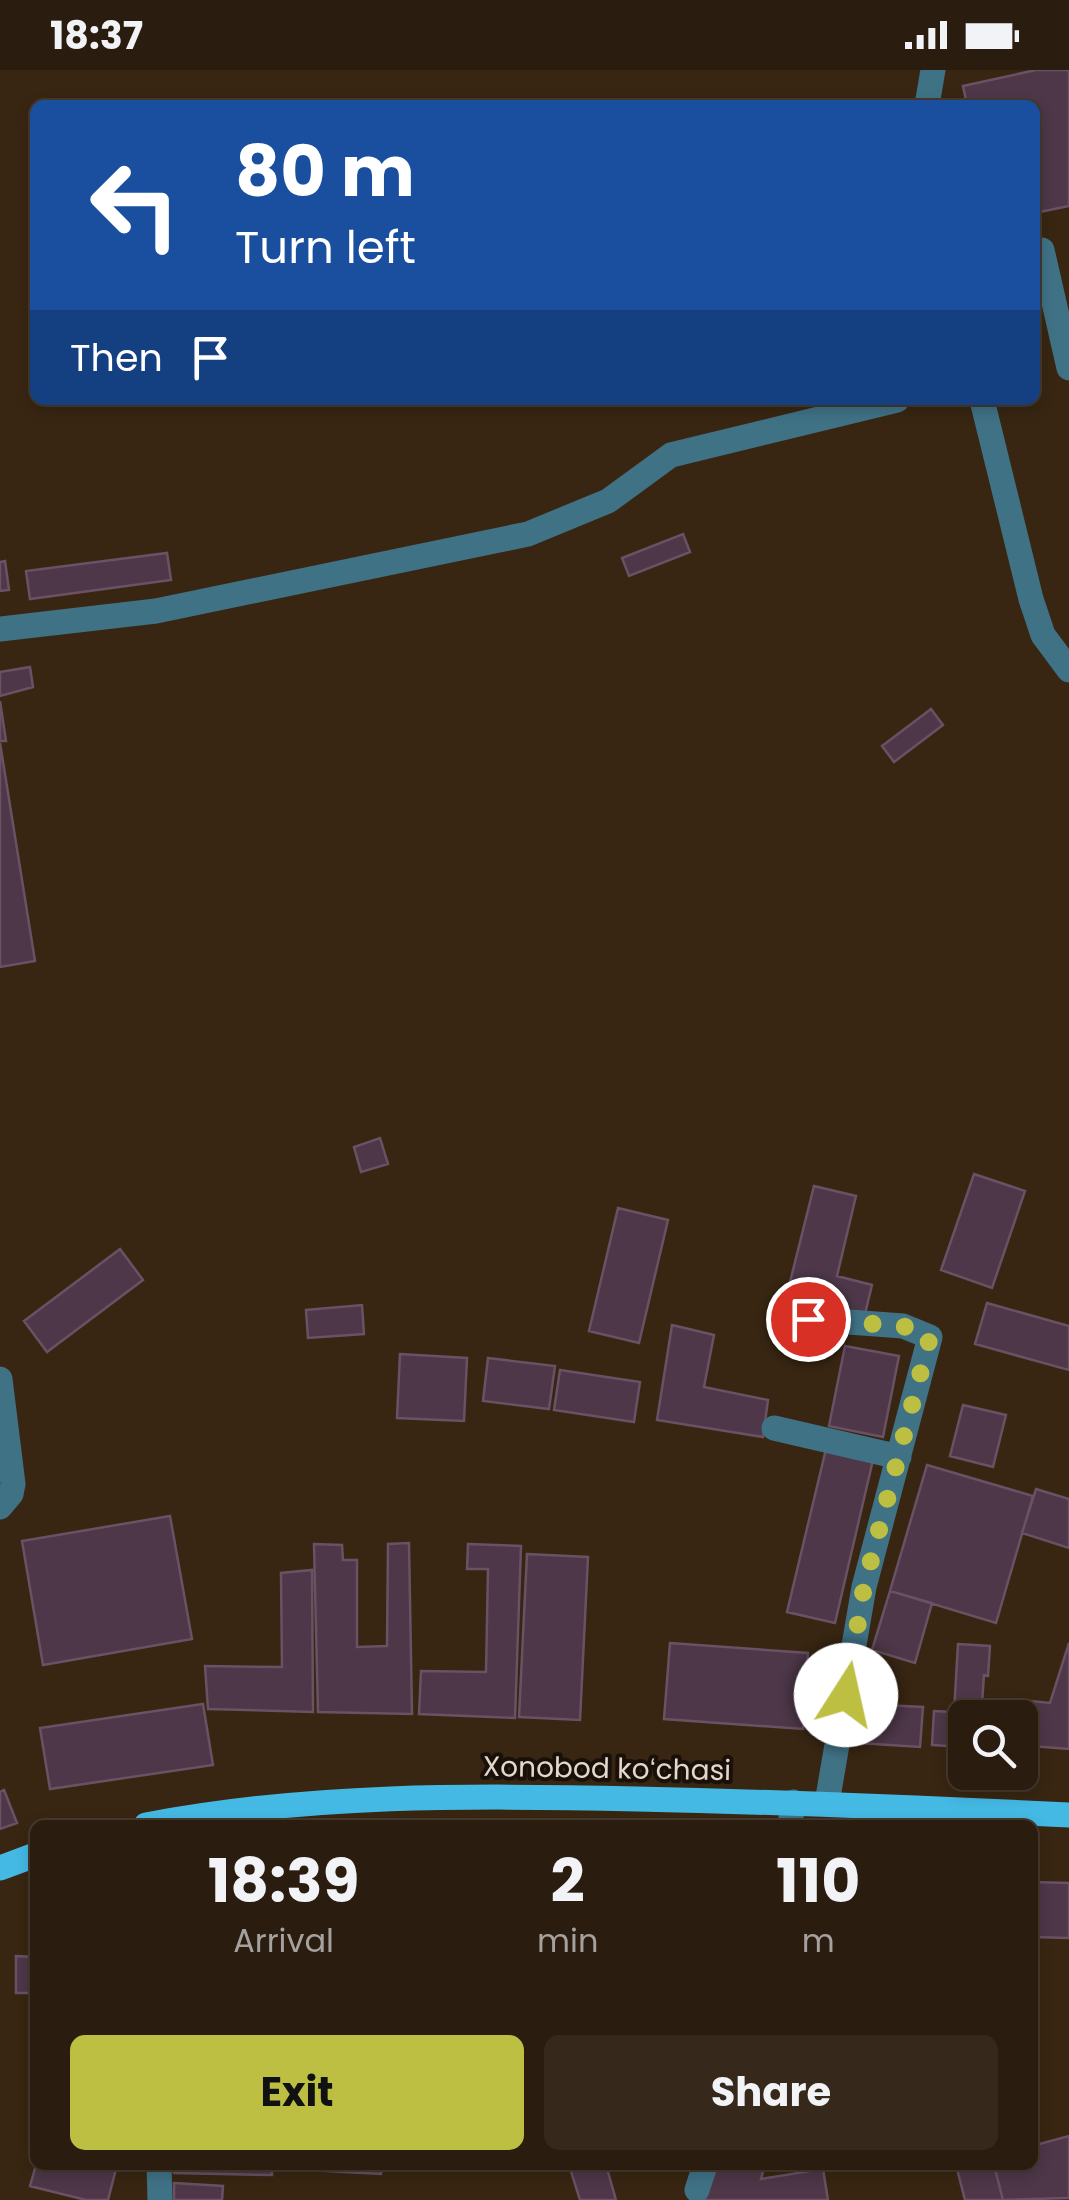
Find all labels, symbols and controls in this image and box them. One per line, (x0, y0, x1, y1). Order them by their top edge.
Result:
text: 18:37 (50, 9, 143, 62)
text: 80 m (235, 122, 415, 221)
icon: left (70, 140, 200, 270)
text: Turn left (235, 216, 416, 279)
icon: arrive (183, 330, 238, 385)
text: Then (70, 331, 163, 384)
pin (766, 1277, 851, 1362)
icon: arrive (781, 1292, 836, 1347)
position arrow (794, 1643, 898, 1747)
map controls (948, 1700, 1038, 1790)
button: search (948, 1700, 1038, 1790)
street label: Xonobod koʻchasi (483, 1747, 731, 1790)
text: 18:39 (208, 1839, 359, 1923)
text: 2 (551, 1839, 585, 1923)
text: 110 (776, 1839, 860, 1923)
text: Arrival (233, 1918, 334, 1963)
text: min (537, 1918, 598, 1963)
text: m (802, 1918, 835, 1963)
button: Exit (70, 2035, 524, 2150)
button: Share (544, 2035, 998, 2150)

